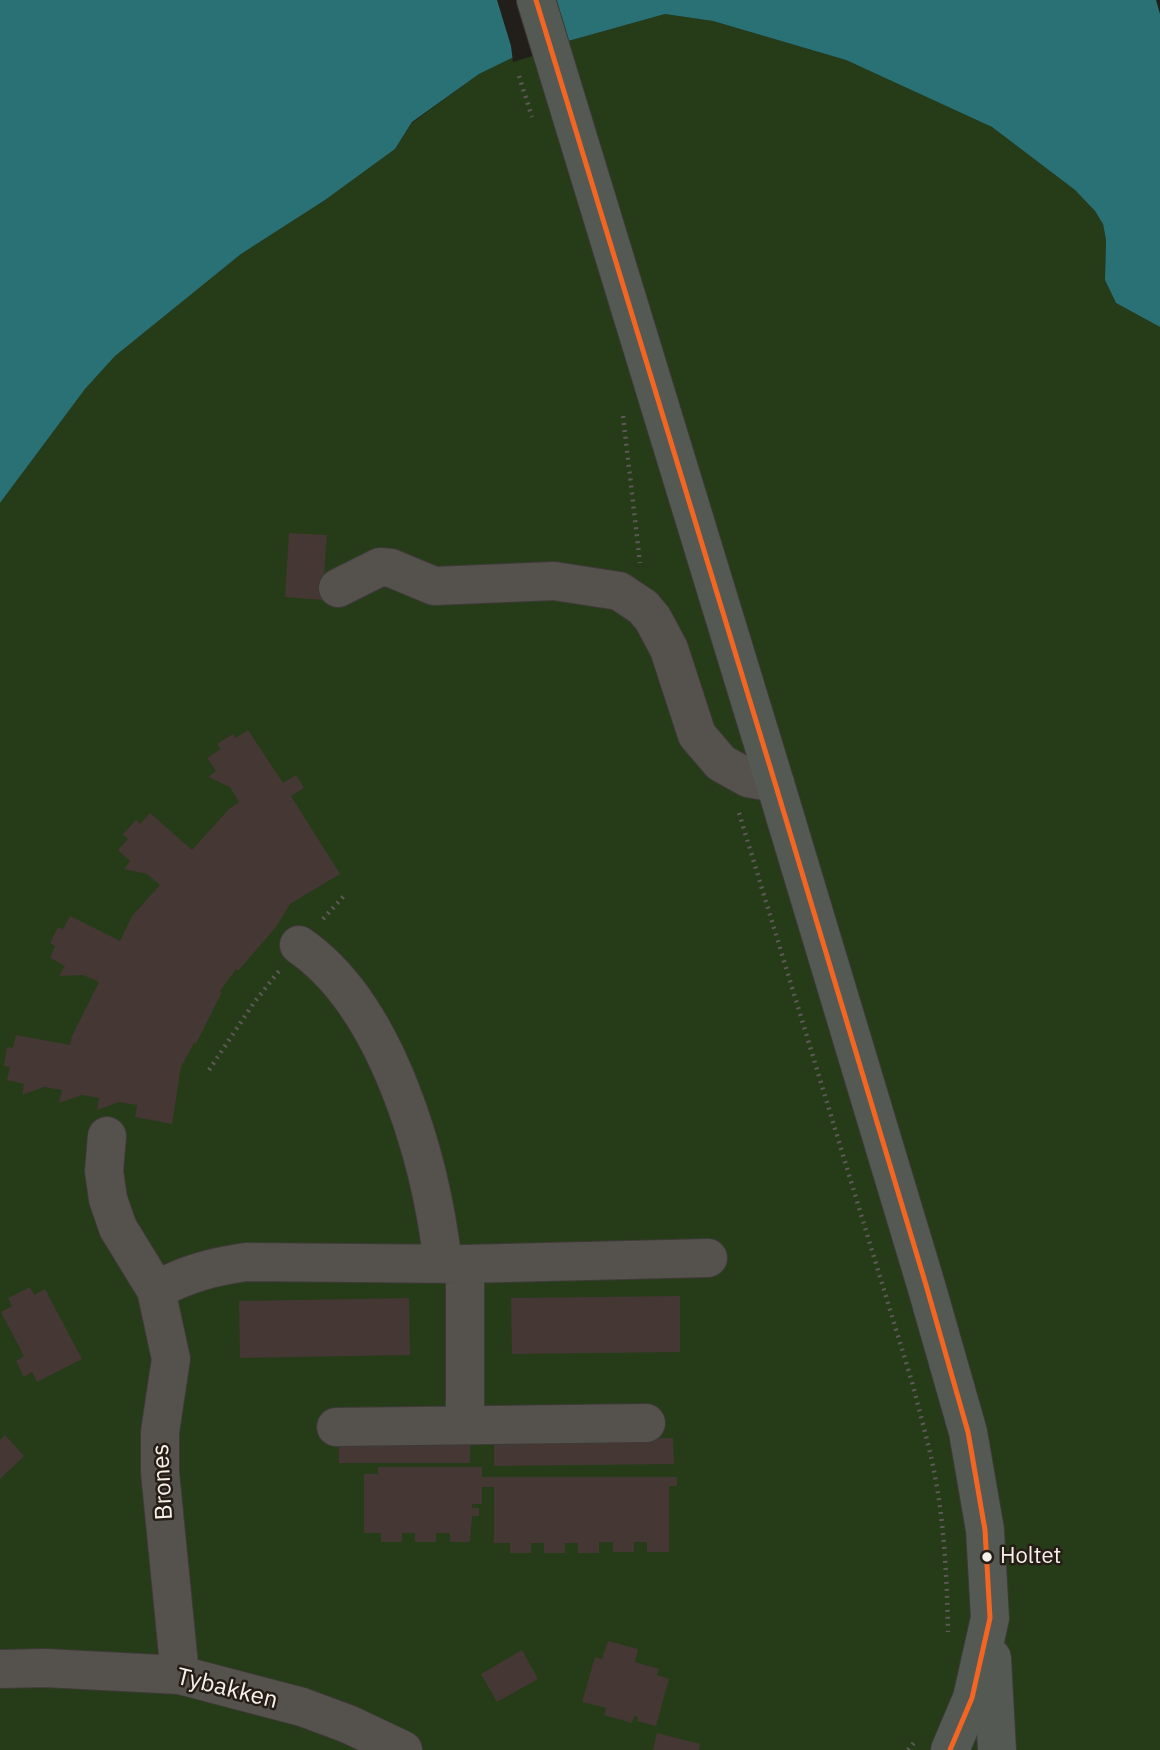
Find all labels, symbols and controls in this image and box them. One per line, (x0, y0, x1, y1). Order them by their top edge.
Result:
street label: Brones (147, 1443, 179, 1521)
place label: Holtet (1000, 1544, 1061, 1570)
marker: Holtet (980, 1550, 994, 1564)
street label: Tybakken (173, 1663, 281, 1715)

